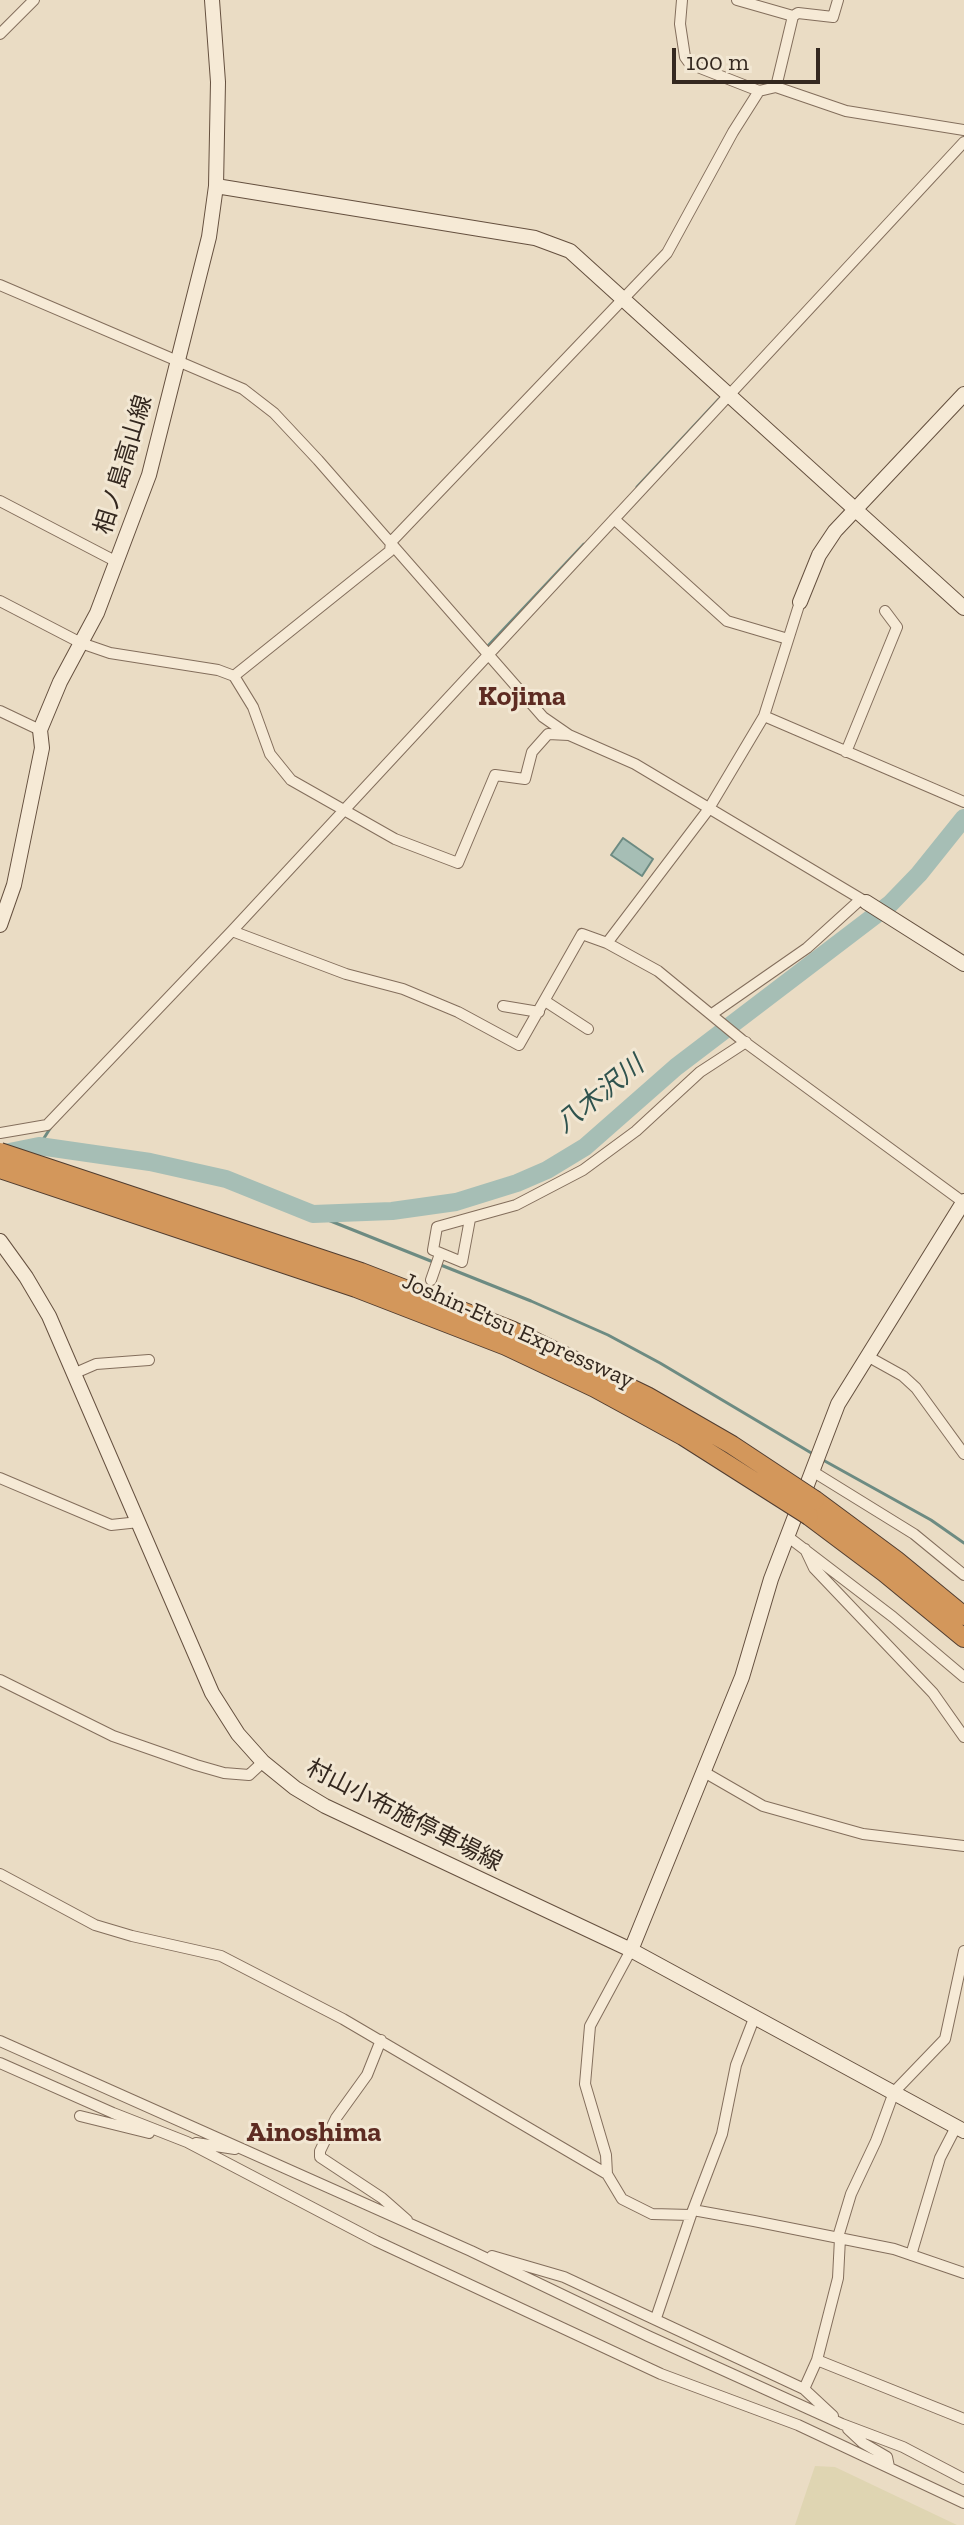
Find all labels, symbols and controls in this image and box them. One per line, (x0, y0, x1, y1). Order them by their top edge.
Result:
scale bar (676, 32, 824, 82)
text: 100 m (686, 47, 749, 76)
street label: 相ノ島高山線 (89, 392, 159, 538)
district label: Kojima (478, 680, 566, 714)
water label: 八木沢川 (550, 1050, 650, 1140)
street label: Joshin-Etsu Expressway (398, 1267, 638, 1395)
street label: 村山小布施停車場線 (301, 1754, 507, 1878)
district label: Ainoshima (246, 2116, 382, 2150)

